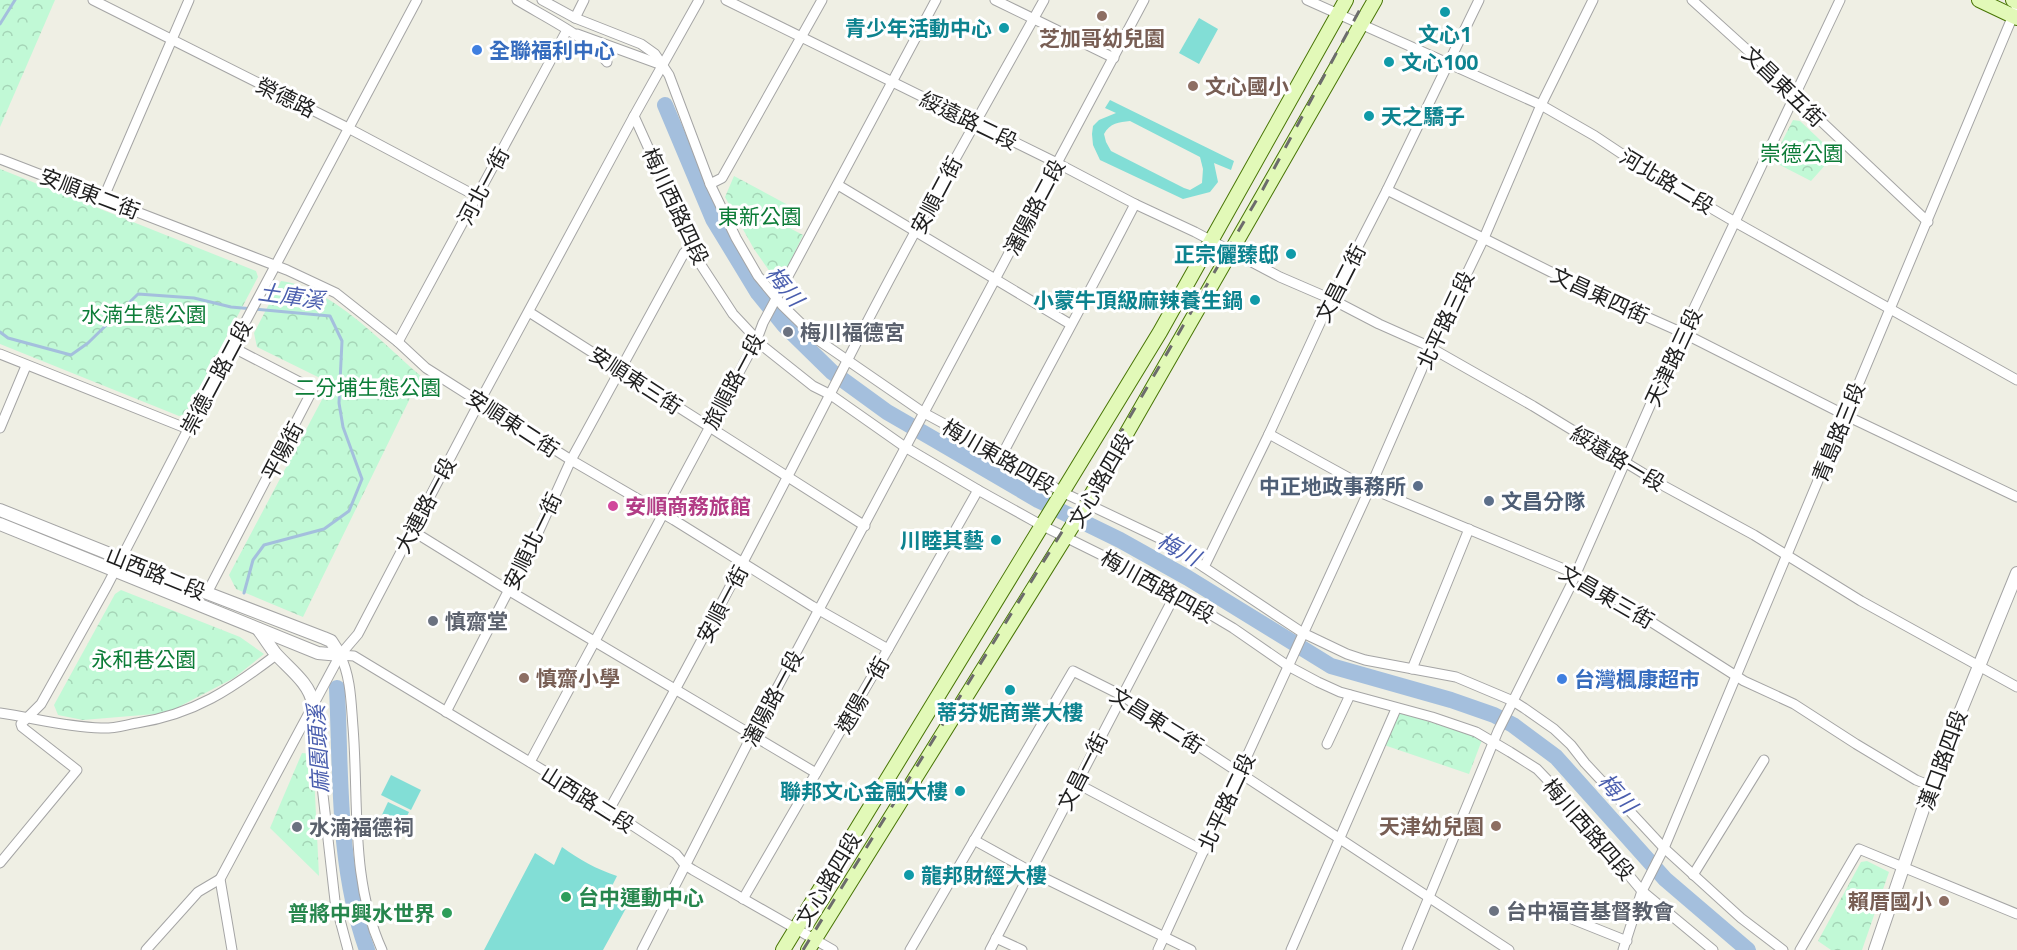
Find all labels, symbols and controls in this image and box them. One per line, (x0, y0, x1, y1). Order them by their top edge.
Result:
marker: 文心1 (1438, 5, 1452, 19)
marker: 芝加哥幼兒園 (1095, 9, 1109, 23)
place label: 青少年活動中心 (845, 12, 992, 44)
place label: 文心1 (1418, 18, 1472, 50)
marker: 青少年活動中心 (997, 21, 1011, 35)
place label: 芝加哥幼兒園 (1039, 22, 1165, 54)
place label: 全聯福利中心 (489, 34, 615, 66)
street label: 文昌東五街 (1735, 38, 1833, 134)
marker: 全聯福利中心 (470, 43, 484, 57)
place label: 文心100 (1401, 46, 1479, 78)
marker: 文心100 (1382, 55, 1396, 69)
street label: 榮德路 (251, 69, 321, 125)
place label: 文心國小 (1205, 70, 1289, 102)
marker: 文心國小 (1186, 79, 1200, 93)
street label: 綏遠路二段 (915, 83, 1023, 157)
place label: 天之驕子 (1381, 100, 1465, 132)
marker: 天之驕子 (1362, 109, 1376, 123)
park label: 崇德公園 (1760, 137, 1844, 169)
street label: 河北路二段 (1614, 140, 1720, 222)
street label: 河北一街 (449, 141, 517, 231)
street label: 梅川西路四段 (635, 142, 717, 270)
street label: 安順二街 (902, 150, 970, 240)
street label: 瀋陽路二段 (995, 153, 1073, 261)
street label: 安順東二街 (35, 159, 145, 227)
park label: 東新公園 (718, 200, 802, 232)
place label: 正宗儷臻邸 (1174, 238, 1279, 270)
street label: 文昌二街 (1307, 238, 1373, 328)
marker: 正宗儷臻邸 (1284, 247, 1298, 261)
water label: 梅川 (758, 258, 813, 315)
street label: 文昌東四街 (1546, 258, 1654, 332)
street label: 北平路三段 (1408, 266, 1482, 374)
water label: 土庫溪 (256, 275, 329, 318)
place label: 小蒙牛頂級麻辣養生鍋 (1033, 284, 1243, 316)
marker: 小蒙牛頂級麻辣養生鍋 (1248, 293, 1262, 307)
park label: 水湳生態公園 (81, 298, 207, 330)
street label: 天津路三段 (1636, 303, 1710, 411)
street label: 崇德二路二段 (172, 314, 260, 440)
place label: 梅川福德宮 (800, 316, 905, 348)
marker: 梅川福德宮 (781, 325, 795, 339)
street label: 旅順路一段 (694, 327, 772, 435)
street label: 安順東三街 (583, 338, 689, 422)
park label: 二分埔生態公園 (295, 371, 442, 403)
street label: 青島路三段 (1803, 377, 1873, 487)
street label: 安順東二街 (460, 381, 566, 465)
street label: 梅川東路四段 (936, 411, 1062, 501)
street label: 平陽街 (253, 416, 311, 486)
street label: 綏遠路一段 (1565, 417, 1671, 499)
street label: 文心路四段 (1060, 427, 1140, 533)
street label: 大連路一段 (386, 451, 464, 559)
place label: 中正地政事務所 (1259, 470, 1406, 502)
marker: 中正地政事務所 (1411, 479, 1425, 493)
place label: 文昌分隊 (1501, 485, 1586, 517)
street label: 安順北一街 (495, 487, 569, 595)
place label: 安順商務旅館 (625, 490, 751, 522)
marker: 文昌分隊 (1482, 494, 1496, 508)
marker: 安順商務旅館 (606, 499, 620, 513)
place label: 川睦其藝 (900, 524, 984, 556)
water label: 梅川 (1152, 524, 1208, 575)
marker: 川睦其藝 (989, 533, 1003, 547)
street label: 山西路二段 (101, 538, 211, 608)
street label: 梅川西路四段 (1095, 541, 1221, 631)
street label: 文昌東三街 (1554, 556, 1660, 636)
street label: 安順一街 (688, 559, 756, 649)
place label: 慎齋堂 (445, 605, 508, 637)
marker: 慎齋堂 (426, 614, 440, 628)
park label: 永和巷公園 (92, 643, 197, 675)
street label: 瀋陽路一段 (733, 644, 811, 752)
street label: 遼陽一街 (827, 651, 897, 739)
place label: 慎齋小學 (536, 662, 620, 694)
place label: 台灣楓康超市 (1574, 663, 1700, 695)
marker: 慎齋小學 (517, 671, 531, 685)
marker: 台灣楓康超市 (1555, 672, 1569, 686)
street label: 文昌東二街 (1104, 679, 1210, 761)
marker: 蒂芬妮商業大樓 (1003, 683, 1017, 697)
place label: 蒂芬妮商業大樓 (937, 696, 1084, 728)
water label: 麻園頭溪 (299, 701, 337, 794)
street label: 漢口路四段 (1909, 705, 1975, 815)
street label: 文昌一街 (1049, 726, 1115, 816)
street label: 北平路二段 (1189, 748, 1263, 856)
street label: 山西路二段 (535, 758, 641, 840)
water label: 梅川 (1591, 765, 1647, 822)
street label: 梅川西路四段 (1536, 771, 1642, 887)
place label: 聯邦文心金融大樓 (780, 775, 948, 807)
marker: 聯邦文心金融大樓 (953, 784, 967, 798)
place label: 天津幼兒園 (1379, 810, 1484, 842)
place label: 水湳福德祠 (309, 811, 414, 843)
marker: 天津幼兒園 (1489, 819, 1503, 833)
marker: 水湳福德祠 (290, 820, 304, 834)
street label: 文心路四段 (787, 826, 869, 932)
place label: 龍邦財經大樓 (921, 859, 1047, 891)
marker: 龍邦財經大樓 (902, 868, 916, 882)
place label: 台中運動中心 (578, 881, 704, 913)
place label: 賴厝國小 (1848, 885, 1932, 917)
marker: 台中運動中心 (559, 890, 573, 904)
marker: 賴厝國小 (1937, 894, 1951, 908)
place label: 台中福音基督教會 (1506, 895, 1674, 927)
place label: 普將中興水世界 (288, 897, 435, 929)
marker: 台中福音基督教會 (1487, 904, 1501, 918)
marker: 普將中興水世界 (440, 906, 454, 920)

